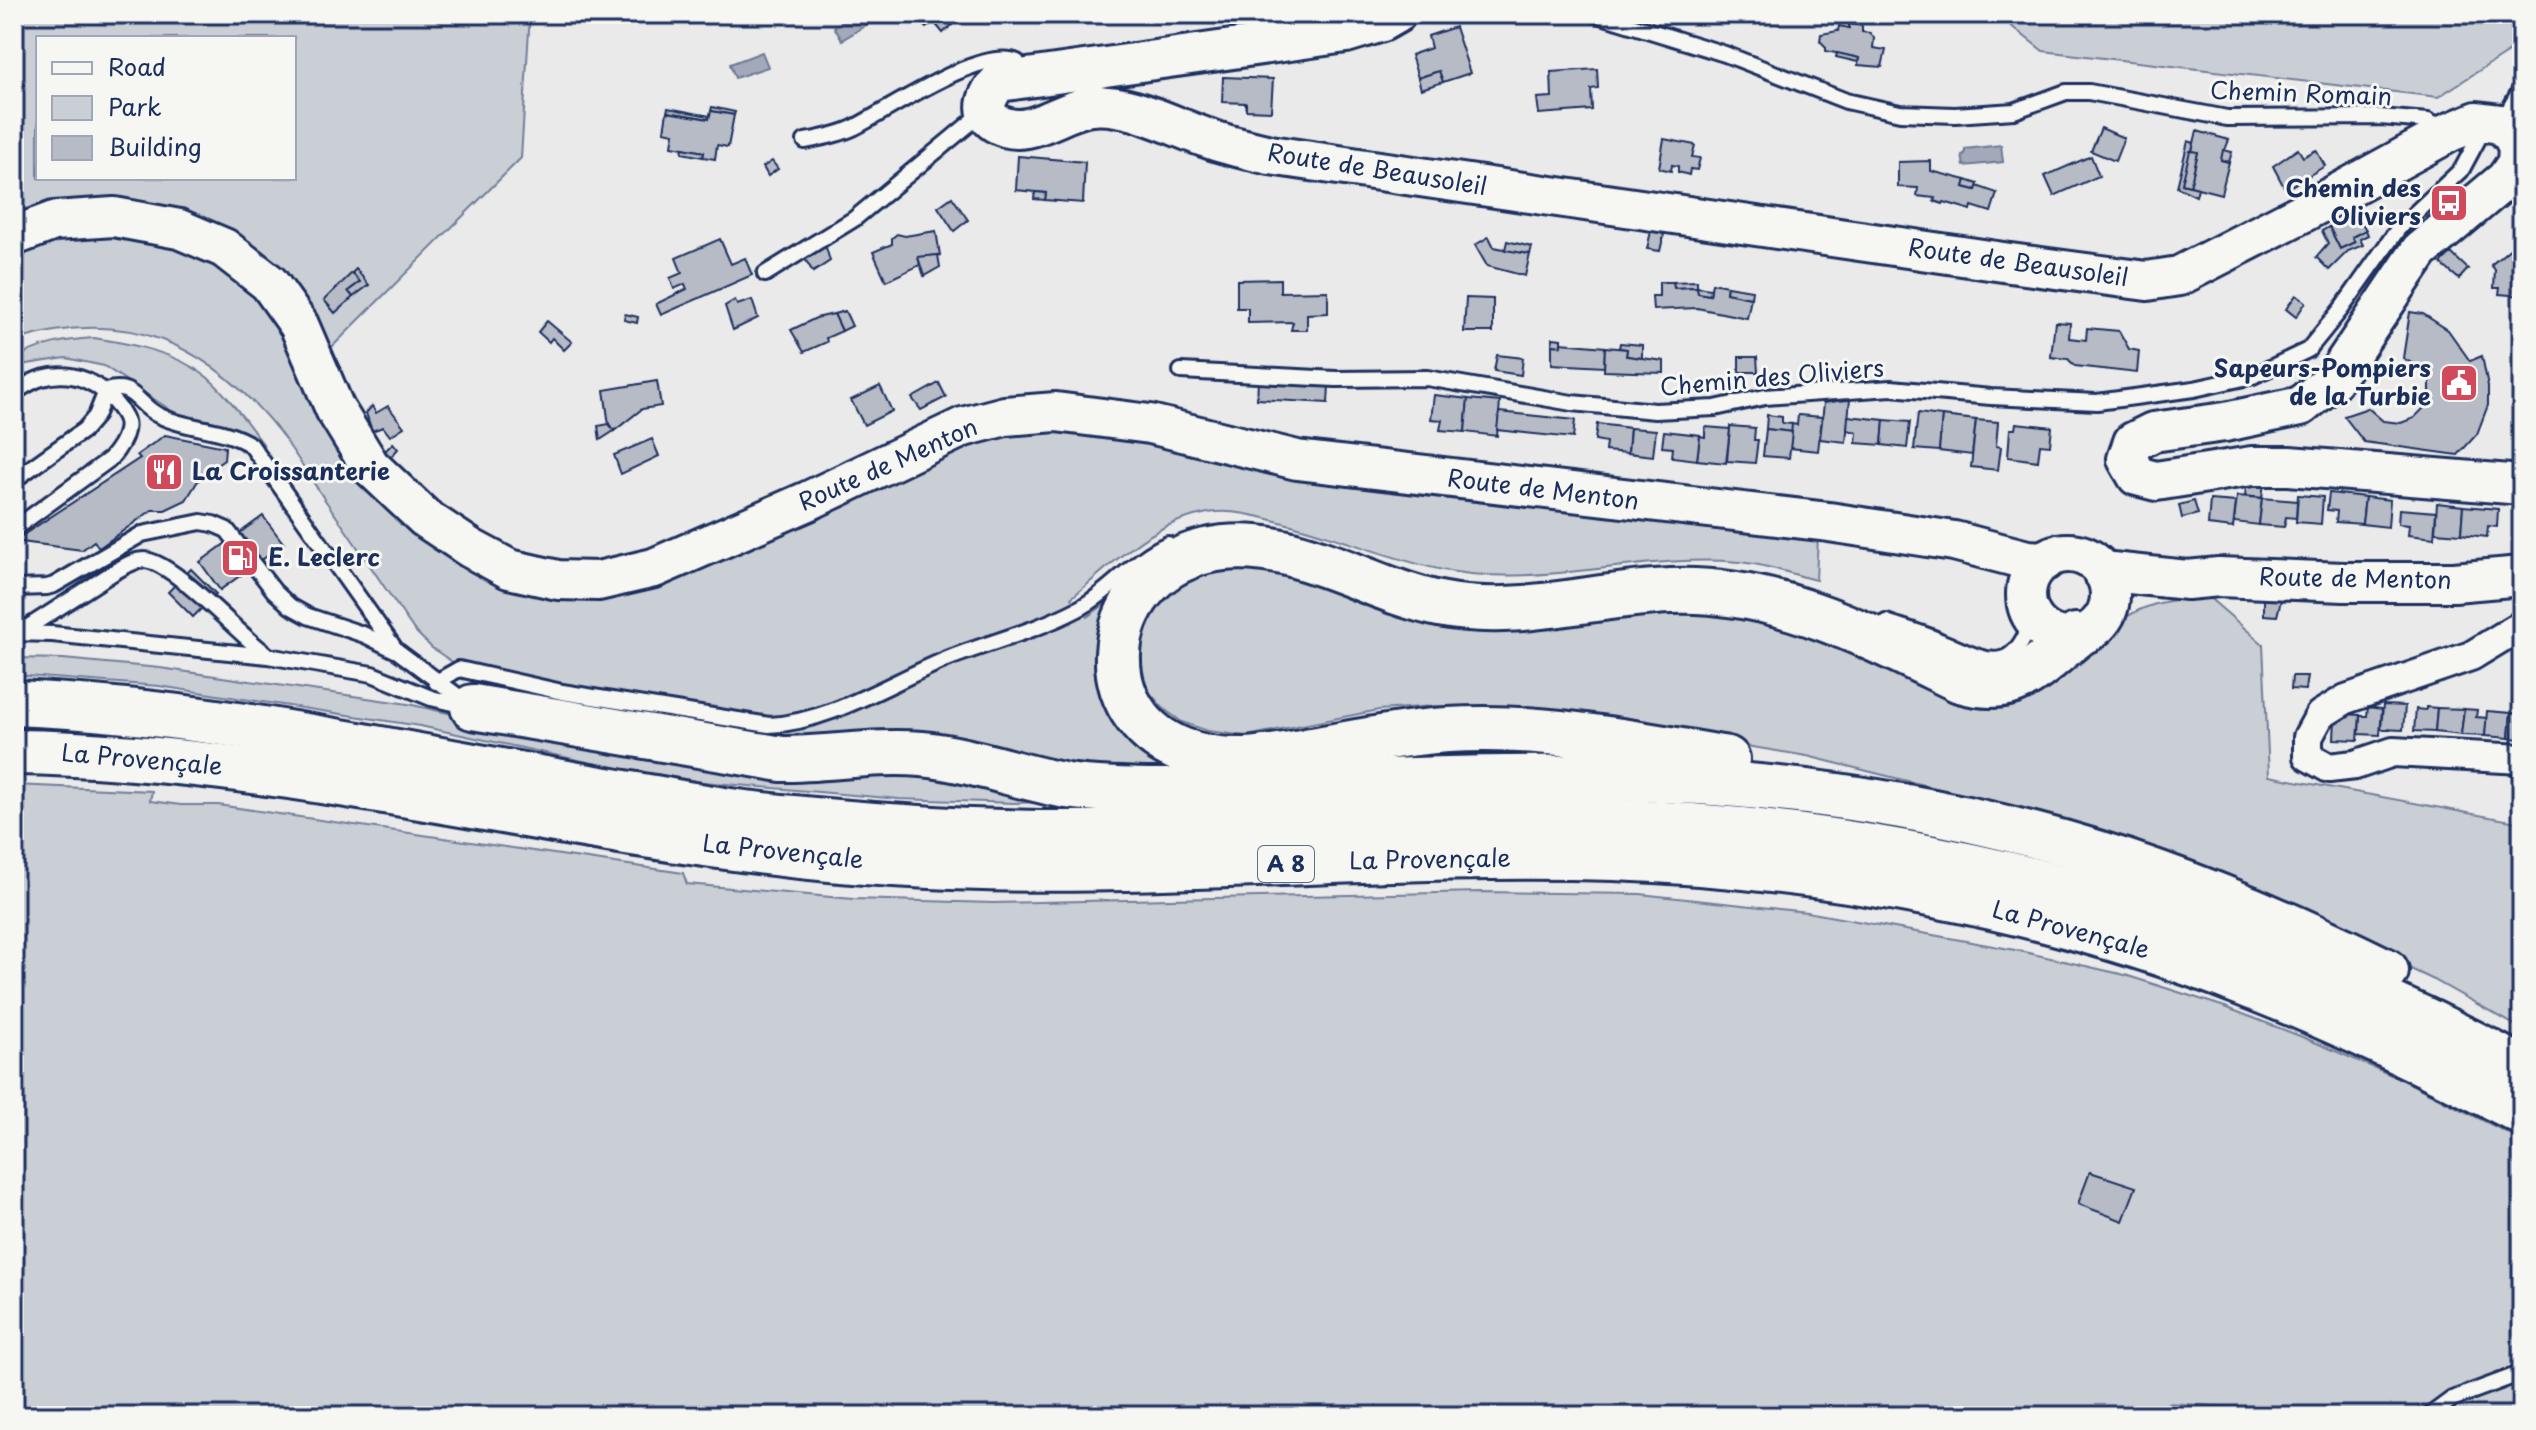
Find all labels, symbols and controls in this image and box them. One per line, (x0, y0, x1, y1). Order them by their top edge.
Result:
legend (36, 36, 296, 180)
text: Road (108, 48, 166, 84)
street label: Chemin Romain (2209, 71, 2393, 113)
text: Park (108, 88, 162, 124)
text: Building (108, 128, 202, 164)
street label: Route de Beausoleil (1265, 133, 1490, 203)
place label: Chemin des Oliviers (2285, 169, 2421, 233)
bus stop icon: Chemin des Oliviers (2428, 182, 2470, 224)
street label: Route de Beausoleil (1906, 228, 2131, 294)
street label: Chemin des Oliviers (1658, 348, 1885, 404)
place label: Sapeurs-Pompiers de la Turbie (2214, 349, 2431, 413)
public building icon: Sapeurs-Pompiers de la Turbie (2438, 362, 2480, 404)
street label: Route de Menton (792, 407, 983, 519)
restaurant icon: La Croissanterie (143, 451, 185, 493)
place label: La Croissanterie (192, 452, 390, 488)
street label: Route de Menton (1445, 458, 1641, 518)
fuel station icon: E. Leclerc (219, 537, 261, 579)
place label: E. Leclerc (268, 538, 380, 574)
street label: Route de Menton (2258, 557, 2452, 597)
street label: La Provençale (60, 733, 224, 783)
street label: La Provençale (701, 824, 865, 876)
street label: La Provençale (1349, 839, 1511, 877)
road number: A 8 (1258, 846, 1314, 882)
street label: La Provençale (1989, 890, 2154, 966)

